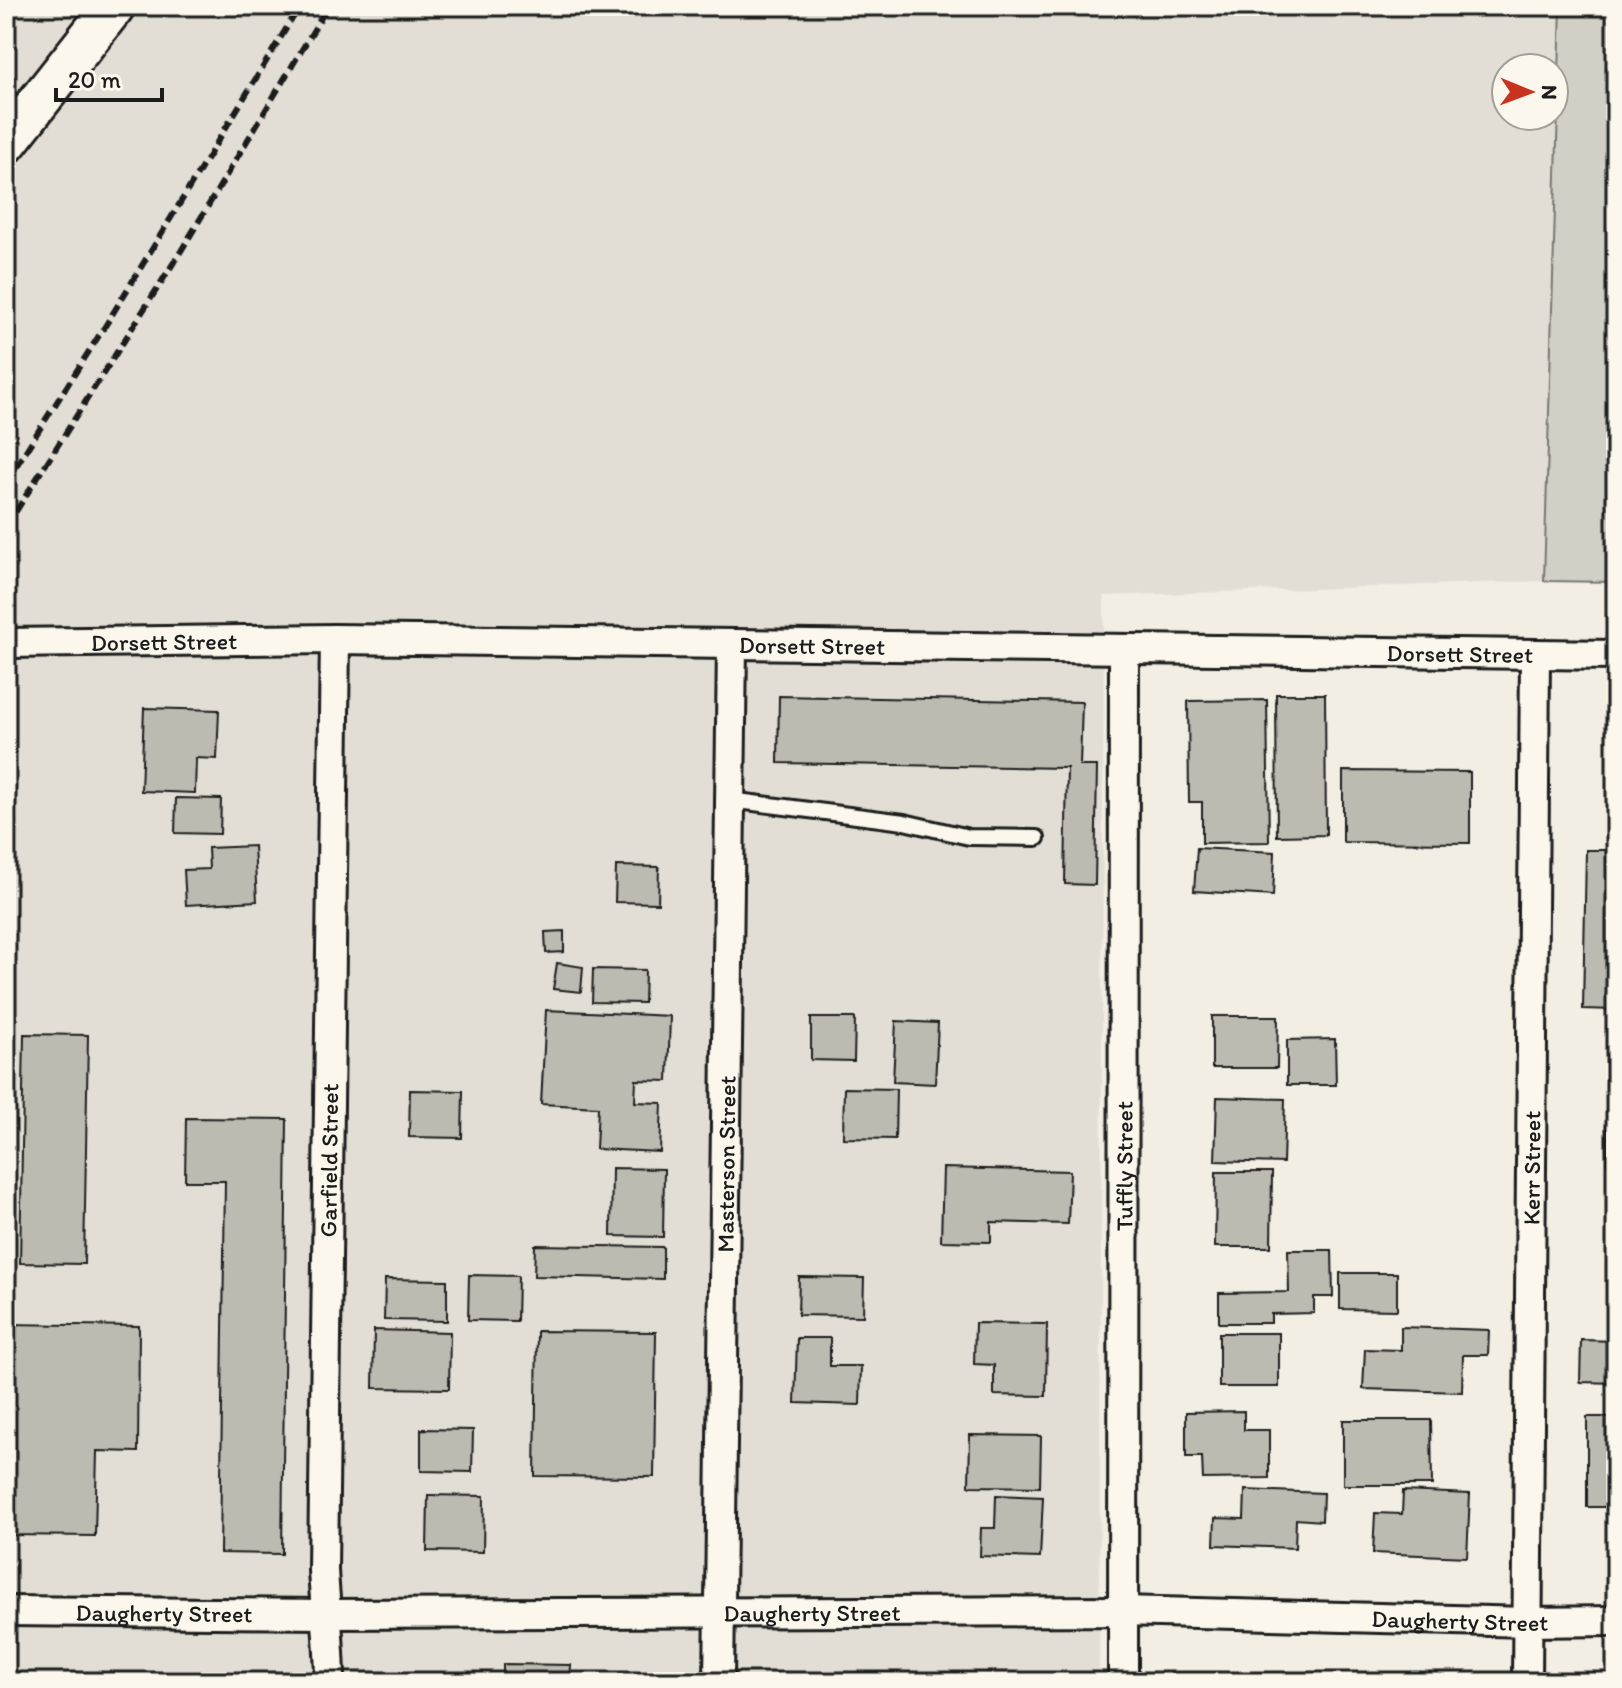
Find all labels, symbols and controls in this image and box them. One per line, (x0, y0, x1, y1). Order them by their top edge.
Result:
scale bar (56, 52, 162, 102)
north arrow (1490, 52, 1570, 132)
text: 20 m (68, 65, 121, 94)
text: N (1536, 85, 1563, 100)
street label: Dorsett Street (91, 626, 237, 656)
street label: Dorsett Street (739, 630, 885, 660)
street label: Dorsett Street (1387, 638, 1533, 668)
street label: Masterson Street (710, 1075, 741, 1253)
street label: Garfield Street (313, 1083, 344, 1237)
street label: Tuffly Street (1109, 1101, 1138, 1231)
street label: Kerr Street (1516, 1111, 1546, 1225)
street label: Daugherty Street (75, 1597, 253, 1628)
street label: Daugherty Street (724, 1597, 900, 1627)
street label: Daugherty Street (1371, 1603, 1548, 1637)

